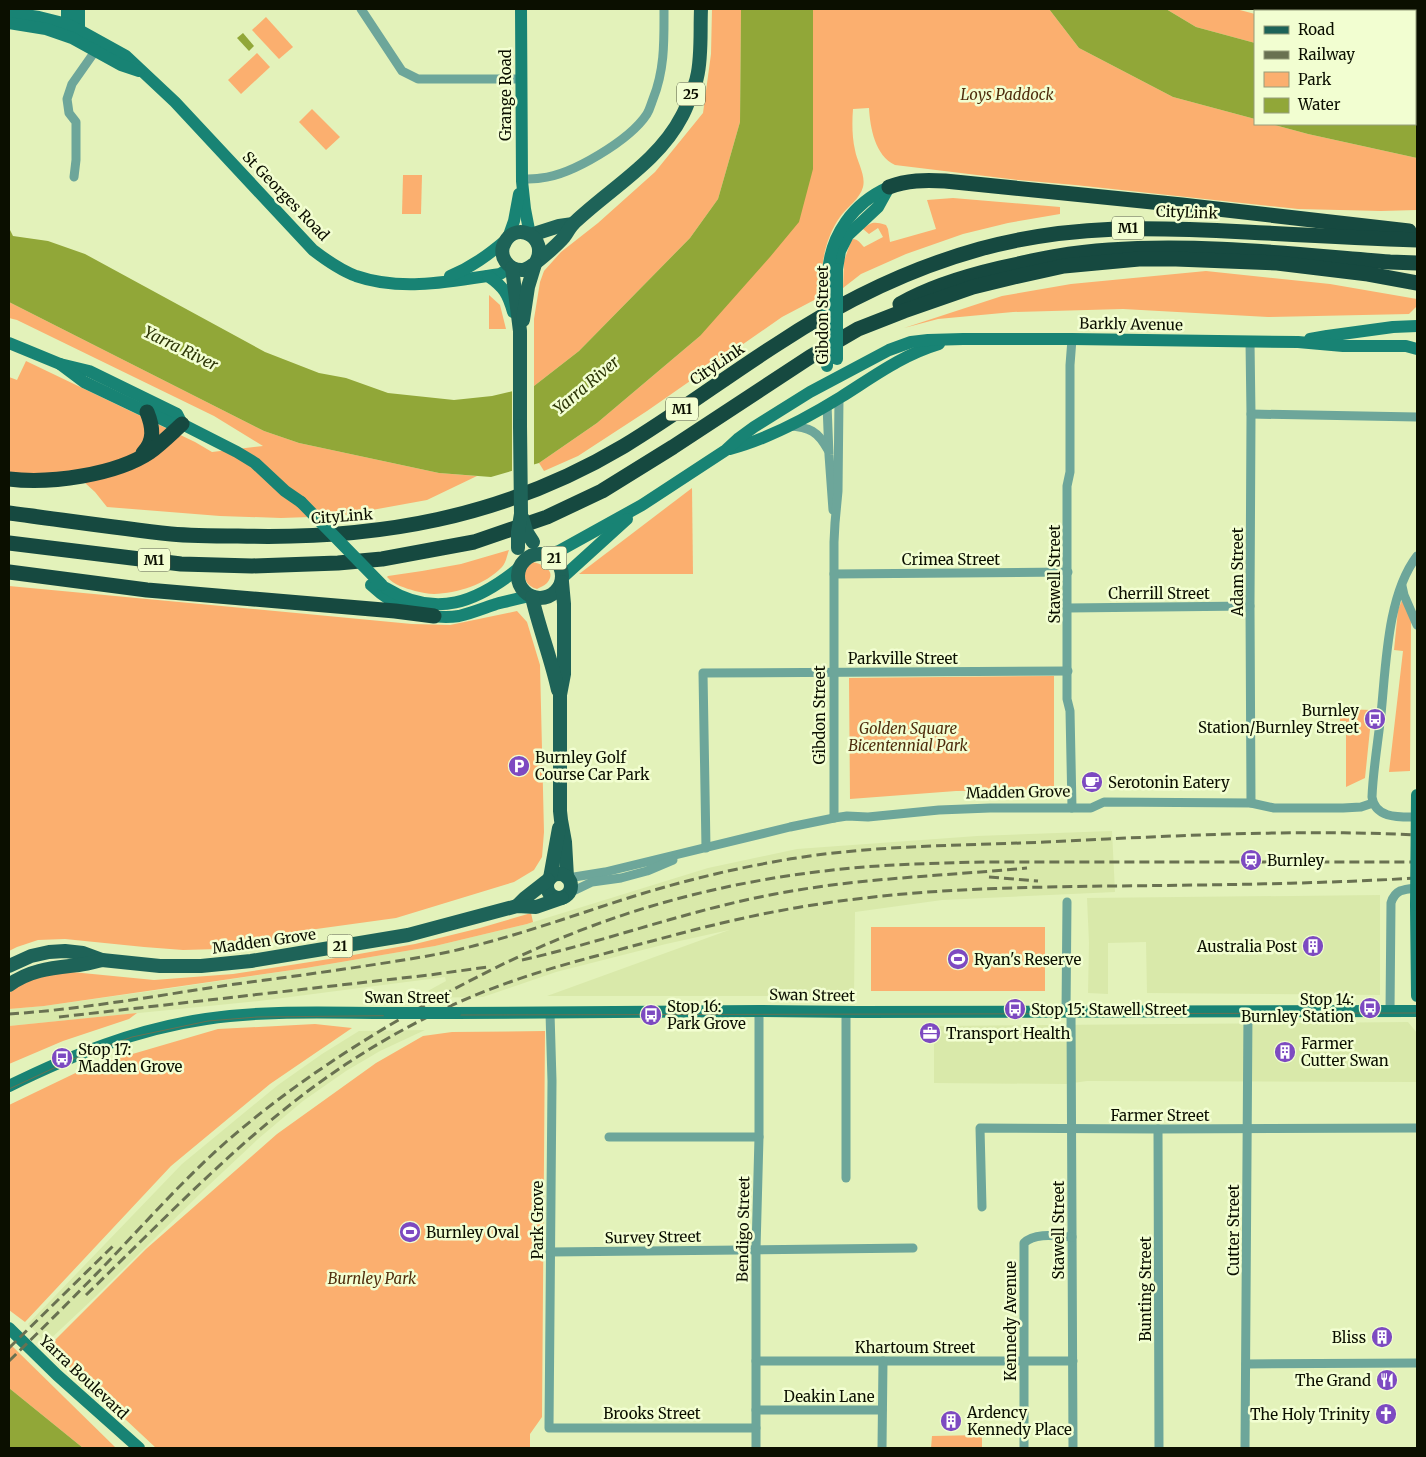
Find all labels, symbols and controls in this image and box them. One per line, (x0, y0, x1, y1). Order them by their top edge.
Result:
legend (1254, 10, 1416, 125)
text: Road (1298, 20, 1334, 39)
text: Railway (1298, 45, 1355, 64)
street label: Grange Road (496, 49, 515, 141)
text: Park (1298, 70, 1332, 89)
road number: 25 (677, 82, 705, 106)
park label: Loys Paddock (960, 85, 1054, 104)
text: Water (1297, 95, 1341, 114)
street label: St Georges Road (239, 147, 333, 245)
street label: CityLink (1156, 201, 1219, 223)
road number: M1 (1112, 217, 1144, 240)
street label: Gibdon Street (813, 265, 832, 365)
street label: Barkly Avenue (1079, 314, 1183, 334)
water label: Yarra River (141, 321, 222, 375)
street label: CityLink (686, 339, 748, 389)
water label: Yarra River (549, 351, 624, 418)
road number: M1 (666, 398, 698, 420)
street label: CityLink (310, 504, 374, 528)
street label: Stawell Street (1045, 524, 1064, 623)
street label: Adam Street (1228, 527, 1247, 618)
road number: 21 (542, 546, 566, 570)
road number: M1 (138, 548, 170, 572)
street label: Crimea Street (902, 550, 1000, 569)
street label: Cherrill Street (1108, 584, 1210, 603)
street label: Parkville Street (848, 649, 958, 668)
street label: Gibdon Street (810, 665, 829, 765)
place label: Burnley Station/Burnley Street (1198, 701, 1359, 737)
bus stop icon: Burnley Station/Burnley Street (1363, 707, 1387, 731)
park label: Golden Square Bicentennial Park (848, 719, 969, 755)
place label: Burnley Golf Course Car Park (535, 748, 650, 784)
parking icon: Burnley Golf Course Car Park (507, 754, 531, 778)
cafe icon: Serotonin Eatery (1080, 770, 1104, 794)
place label: Serotonin Eatery (1108, 773, 1230, 792)
street label: Madden Grove (966, 782, 1071, 802)
station icon: Burnley (1239, 848, 1263, 872)
place label: Burnley (1267, 851, 1325, 870)
street label: Madden Grove (211, 924, 317, 958)
road number: 21 (328, 934, 352, 958)
building icon: Australia Post (1301, 934, 1325, 958)
place label: Australia Post (1196, 937, 1297, 956)
sports icon: Ryan's Reserve (946, 947, 970, 971)
place label: Ryan's Reserve (974, 950, 1081, 969)
street label: Swan Street (769, 985, 855, 1005)
street label: Swan Street (364, 988, 450, 1007)
place label: Stop 14: Burnley Station (1241, 990, 1354, 1026)
bus stop icon: Stop 14: Burnley Station (1358, 996, 1382, 1020)
place label: Stop 16: Park Grove (667, 997, 746, 1033)
bus stop icon: Stop 15: Stawell Street (1003, 997, 1027, 1021)
place label: Stop 15: Stawell Street (1031, 1000, 1188, 1019)
bus stop icon: Stop 16: Park Grove (639, 1003, 663, 1027)
office icon: Transport Health (918, 1021, 942, 1045)
place label: Transport Health (946, 1024, 1071, 1043)
place label: Farmer Cutter Swan (1301, 1034, 1389, 1070)
place label: Stop 17: Madden Grove (78, 1040, 183, 1076)
building icon: Farmer Cutter Swan (1273, 1040, 1297, 1064)
bus stop icon: Stop 17: Madden Grove (50, 1046, 74, 1070)
street label: Farmer Street (1110, 1106, 1210, 1125)
street label: Bendigo Street (733, 1176, 753, 1282)
street label: Park Grove (528, 1180, 547, 1259)
street label: Stawell Street (1049, 1180, 1068, 1279)
street label: Cutter Street (1224, 1184, 1243, 1276)
sports icon: Burnley Oval (398, 1220, 422, 1244)
place label: Burnley Oval (426, 1223, 520, 1242)
street label: Survey Street (605, 1227, 702, 1247)
street label: Bunting Street (1136, 1236, 1155, 1342)
street label: Kennedy Avenue (1001, 1261, 1020, 1381)
park label: Burnley Park (328, 1269, 417, 1288)
building icon: Bliss (1370, 1325, 1394, 1349)
place label: Bliss (1332, 1328, 1366, 1347)
street label: Yarra Boulevard (35, 1330, 132, 1423)
street label: Khartoum Street (855, 1338, 975, 1357)
restaurant icon: The Grand (1375, 1368, 1399, 1392)
place label: The Grand (1295, 1371, 1371, 1390)
street label: Deakin Lane (784, 1387, 875, 1406)
church icon: The Holy Trinity (1374, 1402, 1398, 1426)
place label: Ardency Kennedy Place (966, 1403, 1072, 1439)
street label: Brooks Street (603, 1404, 701, 1423)
place label: The Holy Trinity (1250, 1405, 1370, 1424)
building icon: Ardency Kennedy Place (939, 1409, 963, 1433)

